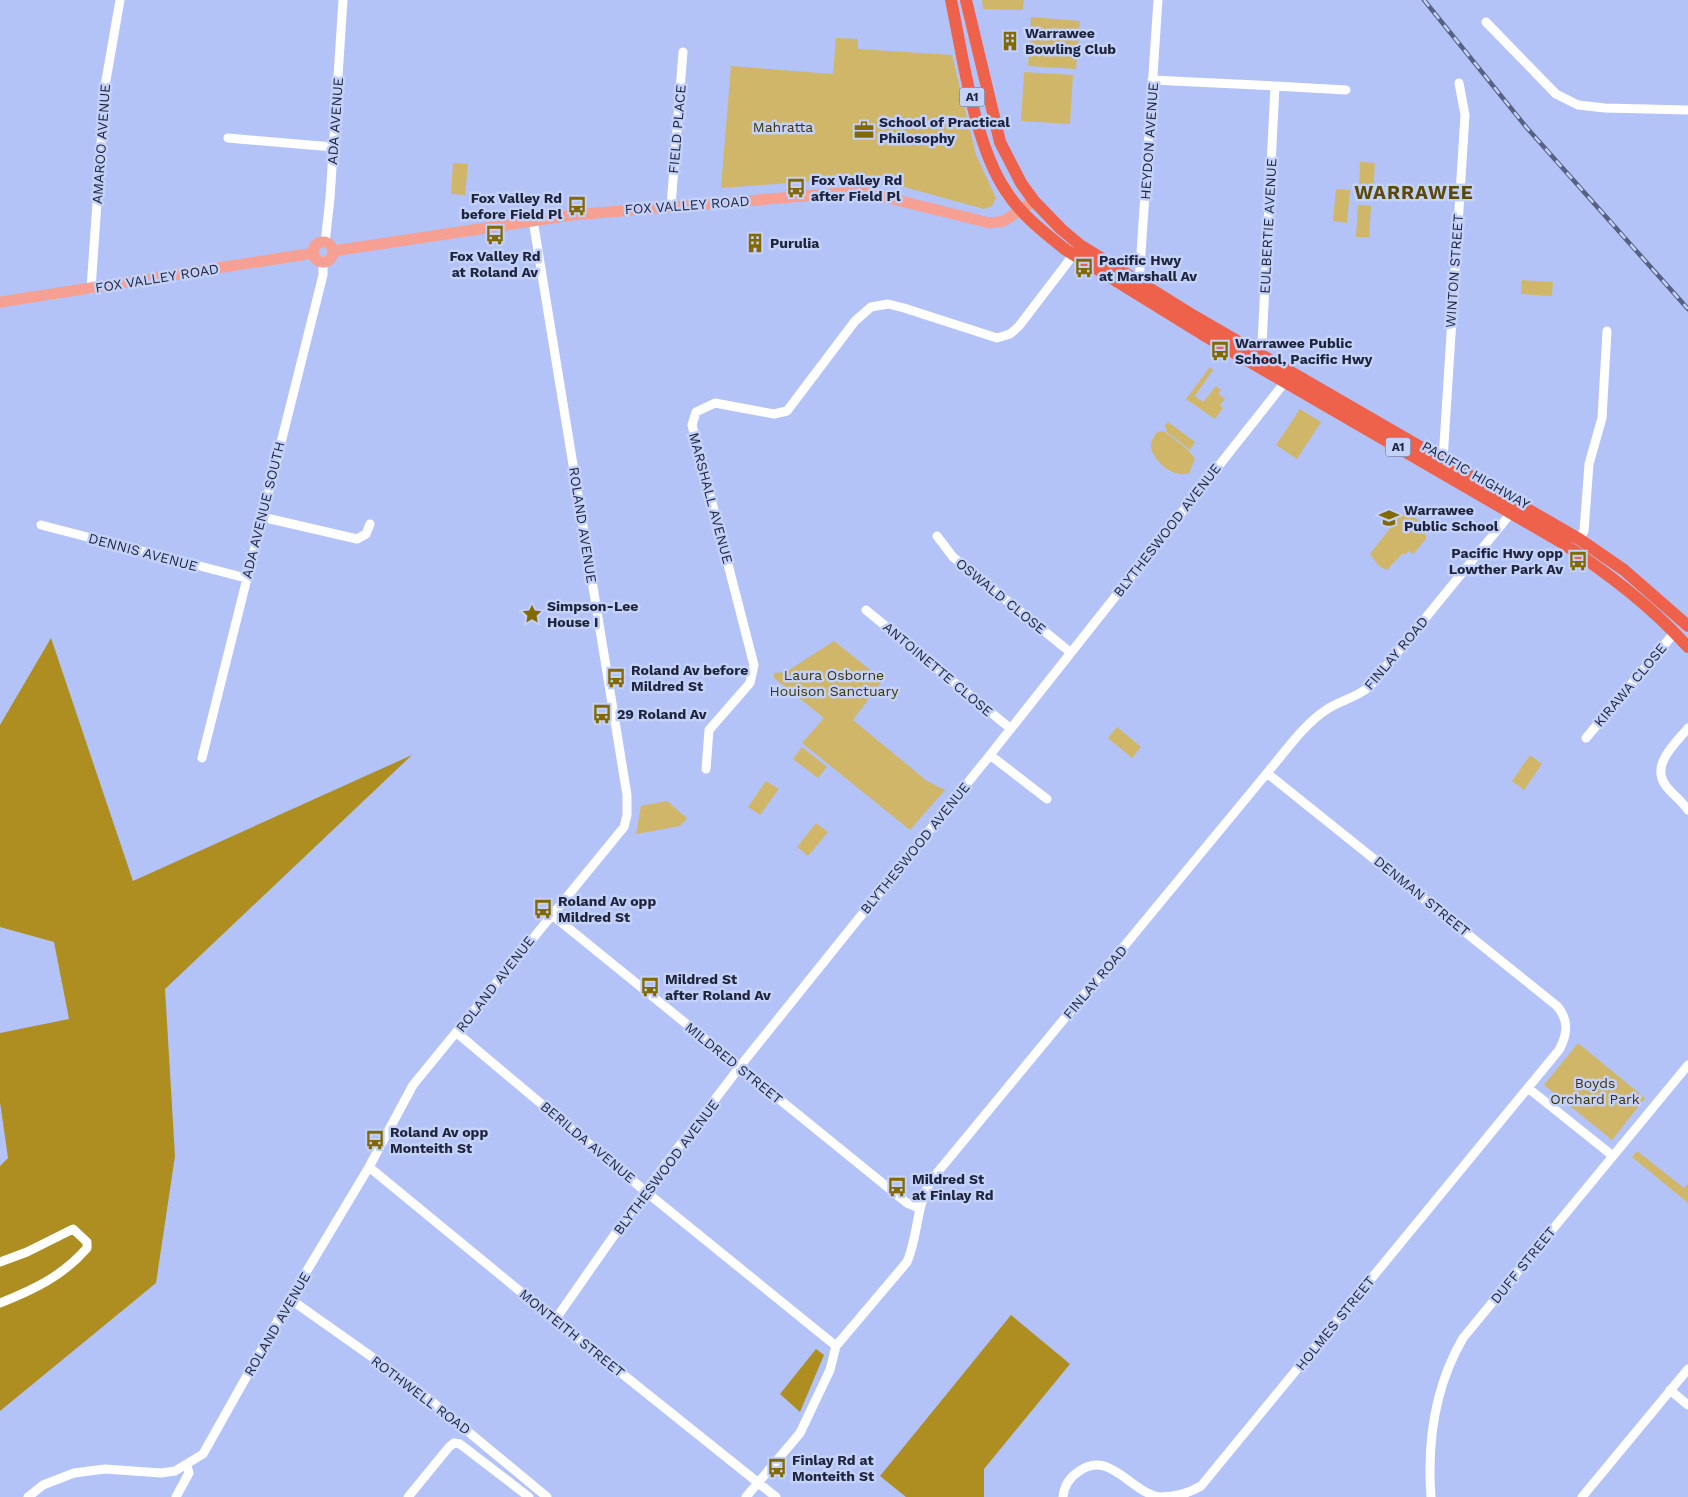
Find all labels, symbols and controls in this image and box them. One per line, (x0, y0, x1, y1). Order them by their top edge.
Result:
place label: Warrawee Bowling Club (1025, 25, 1116, 57)
building icon: Warrawee Bowling Club (999, 30, 1021, 52)
street label: ADA AVENUE (324, 77, 346, 165)
street label: HEYDON AVENUE (1137, 82, 1161, 200)
street label: AMAROO AVENUE (89, 83, 113, 205)
street label: FIELD PLACE (665, 84, 689, 174)
road number: A1 (960, 88, 984, 106)
place label: School of Practical Philosophy (879, 114, 1010, 146)
park label: Mahratta (753, 119, 813, 135)
office icon: School of Practical Philosophy (853, 119, 875, 141)
street label: EULBERTIE AVENUE (1256, 158, 1280, 294)
place label: Fox Valley Rd after Field Pl (811, 172, 902, 204)
bus stop icon: Fox Valley Rd after Field Pl (785, 177, 807, 199)
district label: WARRAWEE (1354, 181, 1474, 204)
place label: Fox Valley Rd before Field Pl (461, 190, 562, 222)
street label: FOX VALLEY ROAD (624, 193, 750, 217)
bus stop icon: Fox Valley Rd before Field Pl (566, 195, 588, 217)
street label: WINTON STREET (1442, 213, 1466, 329)
bus stop icon: Fox Valley Rd at Roland Av (484, 224, 506, 246)
building icon: Purulia (744, 232, 766, 254)
place label: Purulia (770, 235, 820, 251)
place label: Fox Valley Rd at Roland Av (449, 248, 541, 280)
place label: Pacific Hwy at Marshall Av (1099, 252, 1197, 284)
bus stop icon: Pacific Hwy at Marshall Av (1073, 257, 1095, 279)
street label: FOX VALLEY ROAD (94, 260, 220, 296)
place label: Warrawee Public School, Pacific Hwy (1235, 335, 1373, 367)
bus stop icon: Warrawee Public School, Pacific Hwy (1209, 340, 1231, 362)
street label: MARSHALL AVENUE (686, 431, 736, 565)
road number: A1 (1386, 438, 1410, 457)
street label: PACIFIC HIGHWAY (1419, 438, 1533, 512)
street label: ADA AVENUE SOUTH (238, 440, 288, 580)
street label: BLYTHESWOOD AVENUE (1110, 460, 1224, 600)
street label: ROLAND AVENUE (566, 466, 600, 584)
place label: Warrawee Public School (1404, 502, 1499, 534)
school or university icon: Warrawee Public School (1378, 507, 1400, 529)
street label: DENNIS AVENUE (87, 530, 199, 574)
place label: Pacific Hwy opp Lowther Park Av (1449, 545, 1563, 577)
bus stop icon: Pacific Hwy opp Lowther Park Av (1567, 550, 1589, 572)
street label: OSWALD CLOSE (953, 555, 1049, 637)
place label: Simpson-Lee House I (547, 598, 638, 630)
place icon: Simpson-Lee House I (521, 603, 543, 625)
street label: FINLAY ROAD (1361, 613, 1431, 693)
street label: ANTOINETTE CLOSE (880, 618, 996, 720)
street label: KIRAWA CLOSE (1591, 640, 1669, 730)
place label: Roland Av before Mildred St (631, 662, 748, 694)
bus stop icon: Roland Av before Mildred St (605, 667, 627, 689)
park label: Laura Osborne Houison Sanctuary (770, 667, 899, 699)
bus stop icon: 29 Roland Av (591, 703, 613, 725)
place label: 29 Roland Av (617, 706, 707, 722)
street label: BLYTHESWOOD AVENUE (857, 779, 973, 917)
street label: DENMAN STREET (1371, 853, 1473, 940)
place label: Roland Av opp Mildred St (558, 893, 656, 925)
bus stop icon: Roland Av opp Mildred St (532, 898, 554, 920)
street label: ROLAND AVENUE (453, 933, 537, 1035)
street label: FINLAY ROAD (1060, 942, 1130, 1022)
place label: Mildred St after Roland Av (665, 971, 771, 1003)
bus stop icon: Mildred St after Roland Av (639, 976, 661, 998)
street label: MILDRED STREET (682, 1019, 786, 1107)
park label: Boyds Orchard Park (1550, 1075, 1640, 1107)
street label: BLYTHESWOOD AVENUE (610, 1096, 722, 1238)
street label: BERILDA AVENUE (538, 1098, 638, 1186)
place label: Roland Av opp Monteith St (390, 1124, 488, 1156)
bus stop icon: Roland Av opp Monteith St (364, 1129, 386, 1151)
place label: Mildred St at Finlay Rd (912, 1171, 994, 1203)
bus stop icon: Mildred St at Finlay Rd (886, 1176, 908, 1198)
street label: DUFF STREET (1487, 1223, 1559, 1307)
street label: ROLAND AVENUE (241, 1269, 313, 1379)
street label: HOLMES STREET (1292, 1272, 1378, 1373)
street label: MONTEITH STREET (516, 1286, 628, 1381)
street label: ROTHWELL ROAD (368, 1352, 474, 1438)
place label: Finlay Rd at Monteith St (792, 1452, 874, 1484)
bus stop icon: Finlay Rd at Monteith St (766, 1457, 788, 1479)

